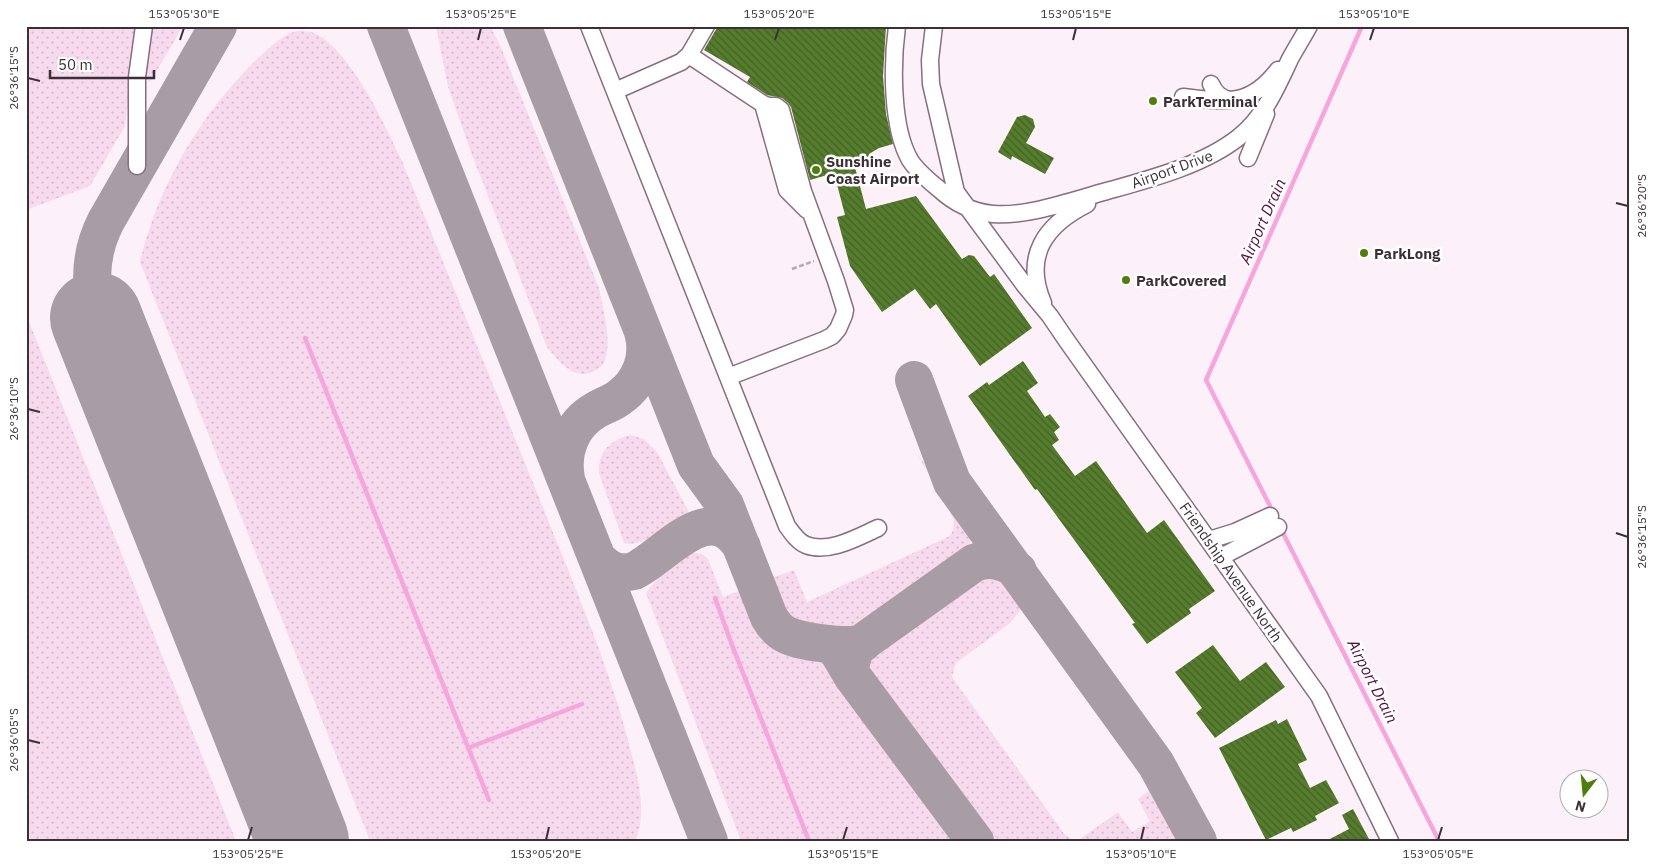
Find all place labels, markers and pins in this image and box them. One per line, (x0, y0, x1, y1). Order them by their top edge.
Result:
place label: ParkTerminal (1163, 92, 1258, 111)
marker: ParkTerminal (1147, 95, 1159, 107)
place label: Sunshine Coast Airport (826, 152, 920, 188)
marker: Sunshine Coast Airport (810, 164, 822, 176)
place label: ParkLong (1374, 244, 1441, 263)
marker: ParkLong (1358, 247, 1370, 259)
place label: ParkCovered (1136, 271, 1227, 290)
marker: ParkCovered (1120, 274, 1132, 286)

